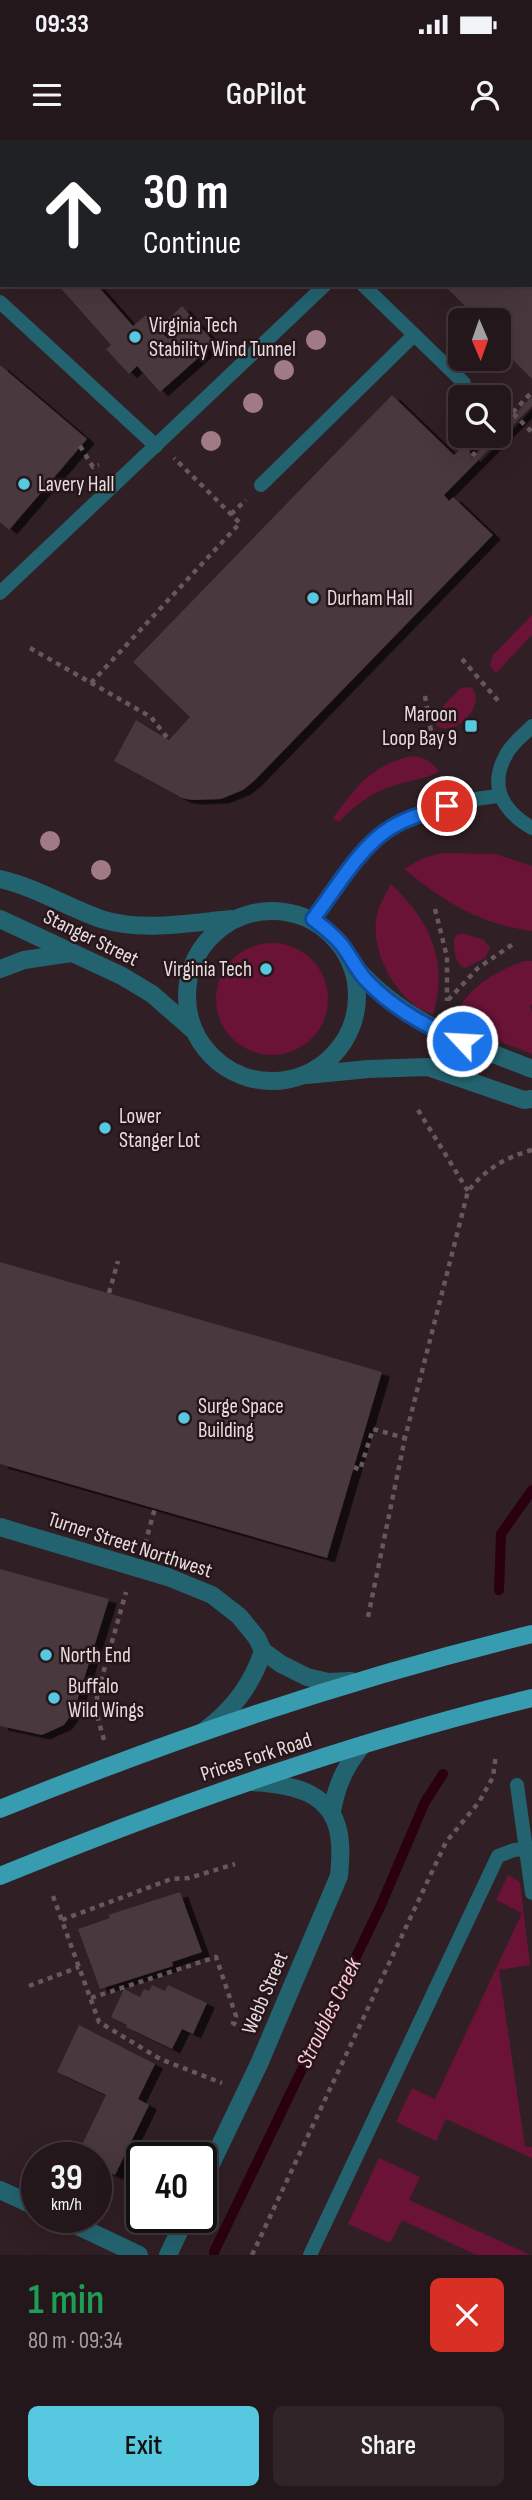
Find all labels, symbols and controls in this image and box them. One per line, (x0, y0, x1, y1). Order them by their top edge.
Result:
text: 09:33 (35, 9, 89, 40)
text: GoPilot (226, 75, 306, 114)
icon: menu (28, 76, 66, 114)
icon: person (466, 76, 504, 114)
text: 30 m (143, 164, 228, 223)
icon: ahead (28, 168, 119, 259)
text: Continue (143, 224, 241, 263)
north arrow (448, 308, 511, 371)
map controls (448, 308, 511, 448)
place label: Virginia Tech Stability Wind Tunnel (149, 313, 296, 362)
marker: Virginia Tech Stability Wind Tunnel (127, 329, 143, 345)
button: search (448, 385, 511, 448)
place label: Lavery Hall (38, 472, 114, 497)
marker: Lavery Hall (16, 476, 32, 492)
place label: Durham Hall (327, 586, 413, 611)
marker: Durham Hall (305, 590, 321, 606)
place label: Maroon Loop Bay 9 (382, 702, 457, 751)
marker: Maroon Loop Bay 9 (463, 718, 479, 734)
pin (417, 776, 477, 836)
icon: arrive (428, 787, 466, 825)
street label: Stanger Street (39, 904, 143, 972)
place label: Virginia Tech (164, 957, 252, 982)
marker: Virginia Tech (258, 961, 274, 977)
position arrow (425, 1004, 499, 1078)
place label: Lower Stanger Lot (119, 1104, 200, 1153)
marker: Lower Stanger Lot (97, 1120, 113, 1136)
place label: Surge Space Building (198, 1394, 284, 1443)
marker: Surge Space Building (176, 1410, 192, 1426)
street label: Turner Street Northwest (45, 1507, 215, 1583)
place label: North End (60, 1643, 131, 1668)
marker: North End (38, 1647, 54, 1663)
place label: Buffalo Wild Wings (68, 1674, 144, 1723)
marker: Buffalo Wild Wings (46, 1690, 62, 1706)
street label: Prices Fork Road (197, 1727, 315, 1787)
street label: Webb Street (237, 1948, 293, 2038)
water label: Stroubles Creek (290, 1952, 368, 2073)
speed limit sign: 40 (126, 2142, 217, 2233)
text: 39 (50, 2157, 83, 2200)
text: km/h (51, 2194, 82, 2215)
text: 1 min (28, 2275, 104, 2326)
button: close (430, 2278, 504, 2352)
text: 80 m · 09:34 (28, 2327, 123, 2355)
button: Exit (28, 2406, 259, 2486)
button: Share (273, 2406, 504, 2486)

